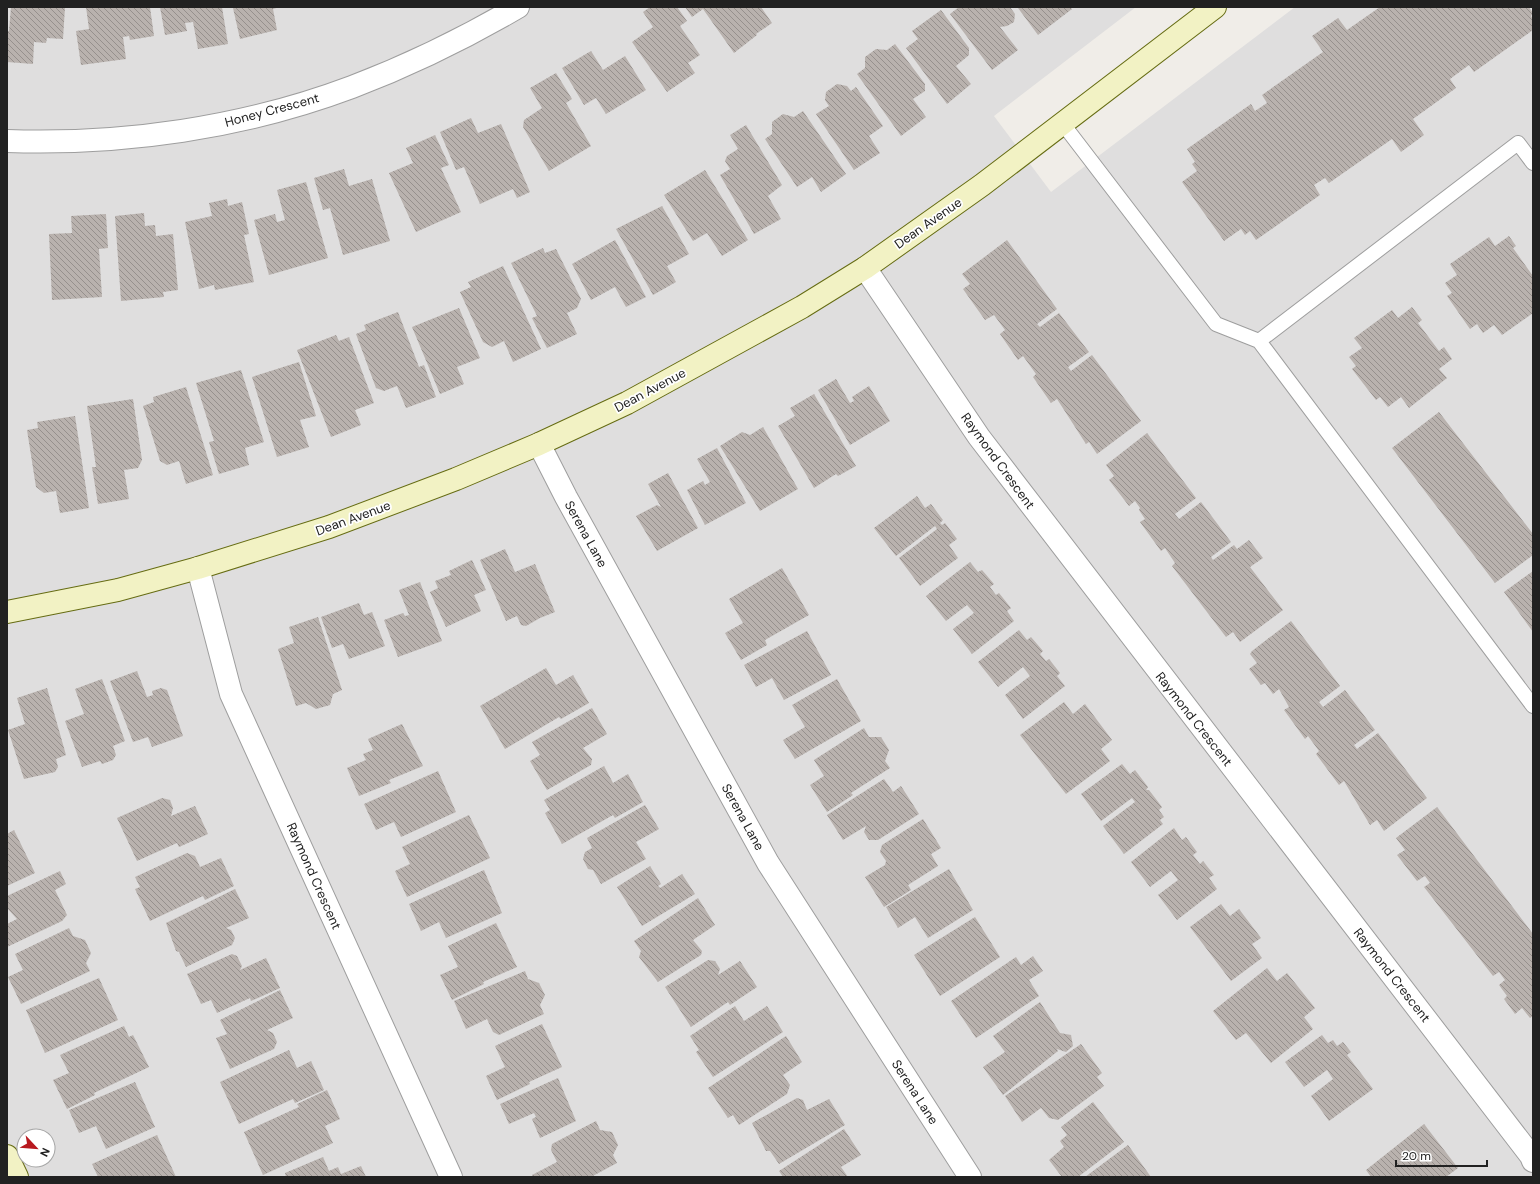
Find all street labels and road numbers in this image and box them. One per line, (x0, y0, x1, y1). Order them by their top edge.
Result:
street label: Honey Crescent (223, 89, 321, 131)
street label: Dean Avenue (891, 194, 965, 252)
street label: Dean Avenue (611, 364, 689, 416)
street label: Raymond Crescent (957, 409, 1039, 513)
street label: Dean Avenue (313, 497, 393, 539)
street label: Serena Lane (561, 498, 611, 570)
street label: Raymond Crescent (1152, 668, 1236, 770)
street label: Serena Lane (718, 781, 768, 853)
street label: Raymond Crescent (283, 820, 345, 932)
street label: Raymond Crescent (1350, 924, 1434, 1026)
street label: Serena Lane (888, 1056, 942, 1128)

